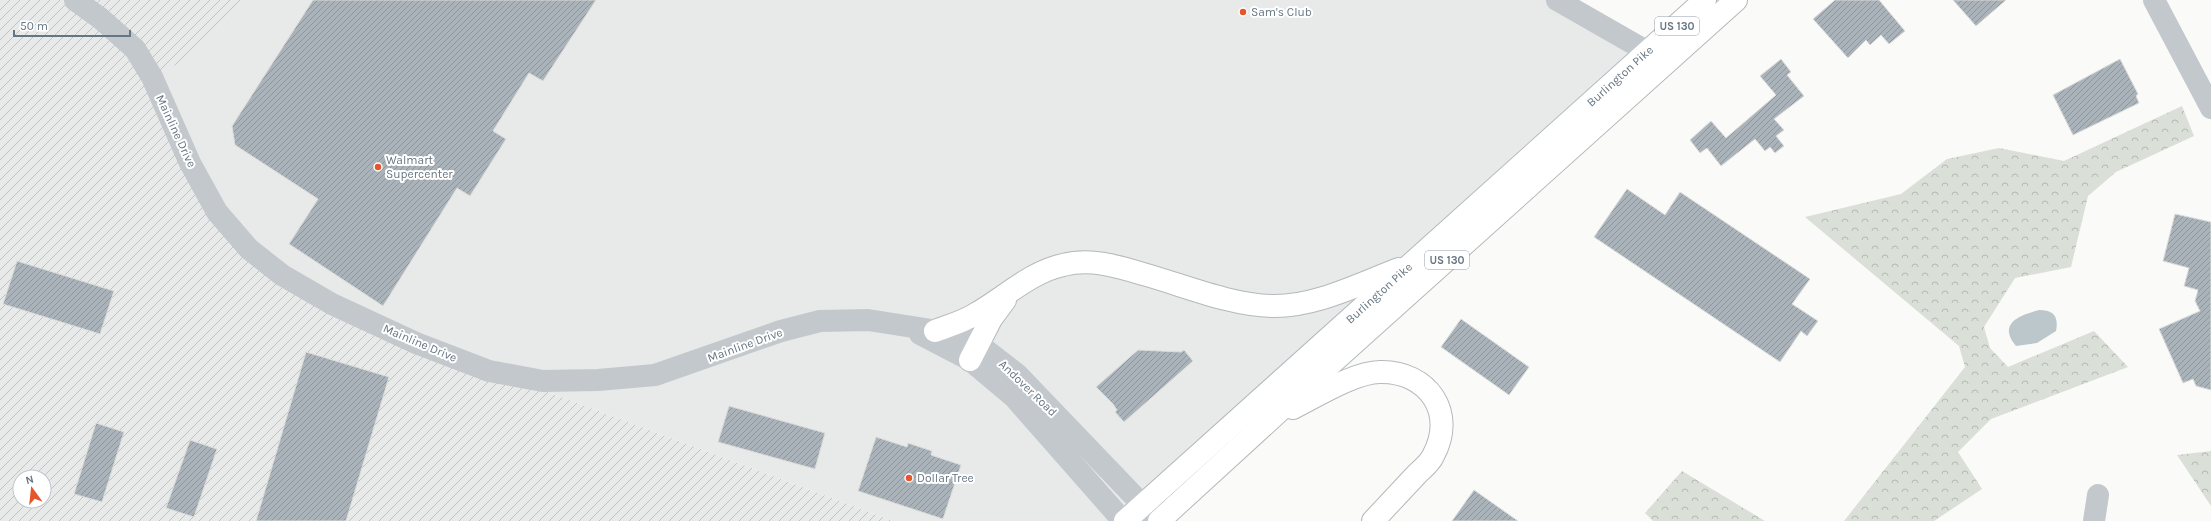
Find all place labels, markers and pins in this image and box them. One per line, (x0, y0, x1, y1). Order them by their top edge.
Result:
place label: Sam's Club (1251, 5, 1312, 19)
marker: Sam's Club (1238, 7, 1248, 17)
place label: Walmart Supercenter (386, 153, 453, 181)
marker: Walmart Supercenter (373, 162, 383, 172)
place label: Dollar Tree (917, 471, 974, 485)
marker: Dollar Tree (904, 473, 914, 483)

